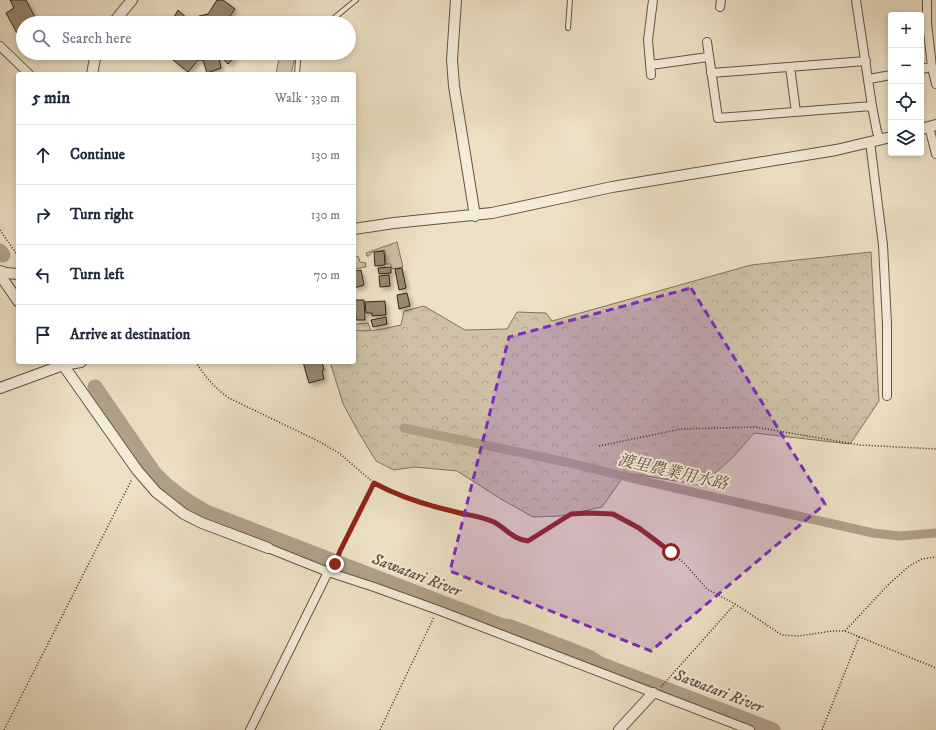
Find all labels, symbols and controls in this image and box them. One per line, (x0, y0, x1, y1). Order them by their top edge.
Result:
map controls (888, 12, 924, 156)
button: + (888, 12, 924, 48)
search box (16, 16, 356, 60)
icon: search (30, 27, 52, 49)
text: Search here (62, 29, 131, 48)
button: − (888, 48, 924, 84)
button: locate (888, 84, 924, 120)
text: 5 min (32, 87, 70, 109)
text: Walk · 330 m (275, 90, 340, 106)
button: layers (888, 120, 924, 156)
icon: ahead (32, 144, 54, 166)
text: Continue (70, 145, 125, 164)
text: 130 m (311, 147, 340, 163)
icon: right (32, 204, 54, 226)
text: Turn right (70, 205, 133, 224)
text: 130 m (311, 207, 340, 223)
icon: left (32, 264, 54, 286)
text: Turn left (70, 265, 124, 284)
text: 70 m (314, 267, 340, 283)
icon: arrive (32, 324, 54, 346)
text: Arrive at destination (70, 325, 190, 344)
water label: 渡里農業用水路 (616, 450, 731, 495)
route start (662, 543, 680, 561)
water label: Sawatari River (368, 548, 465, 602)
route end (326, 555, 344, 573)
water label: Sawatari River (670, 664, 767, 718)

